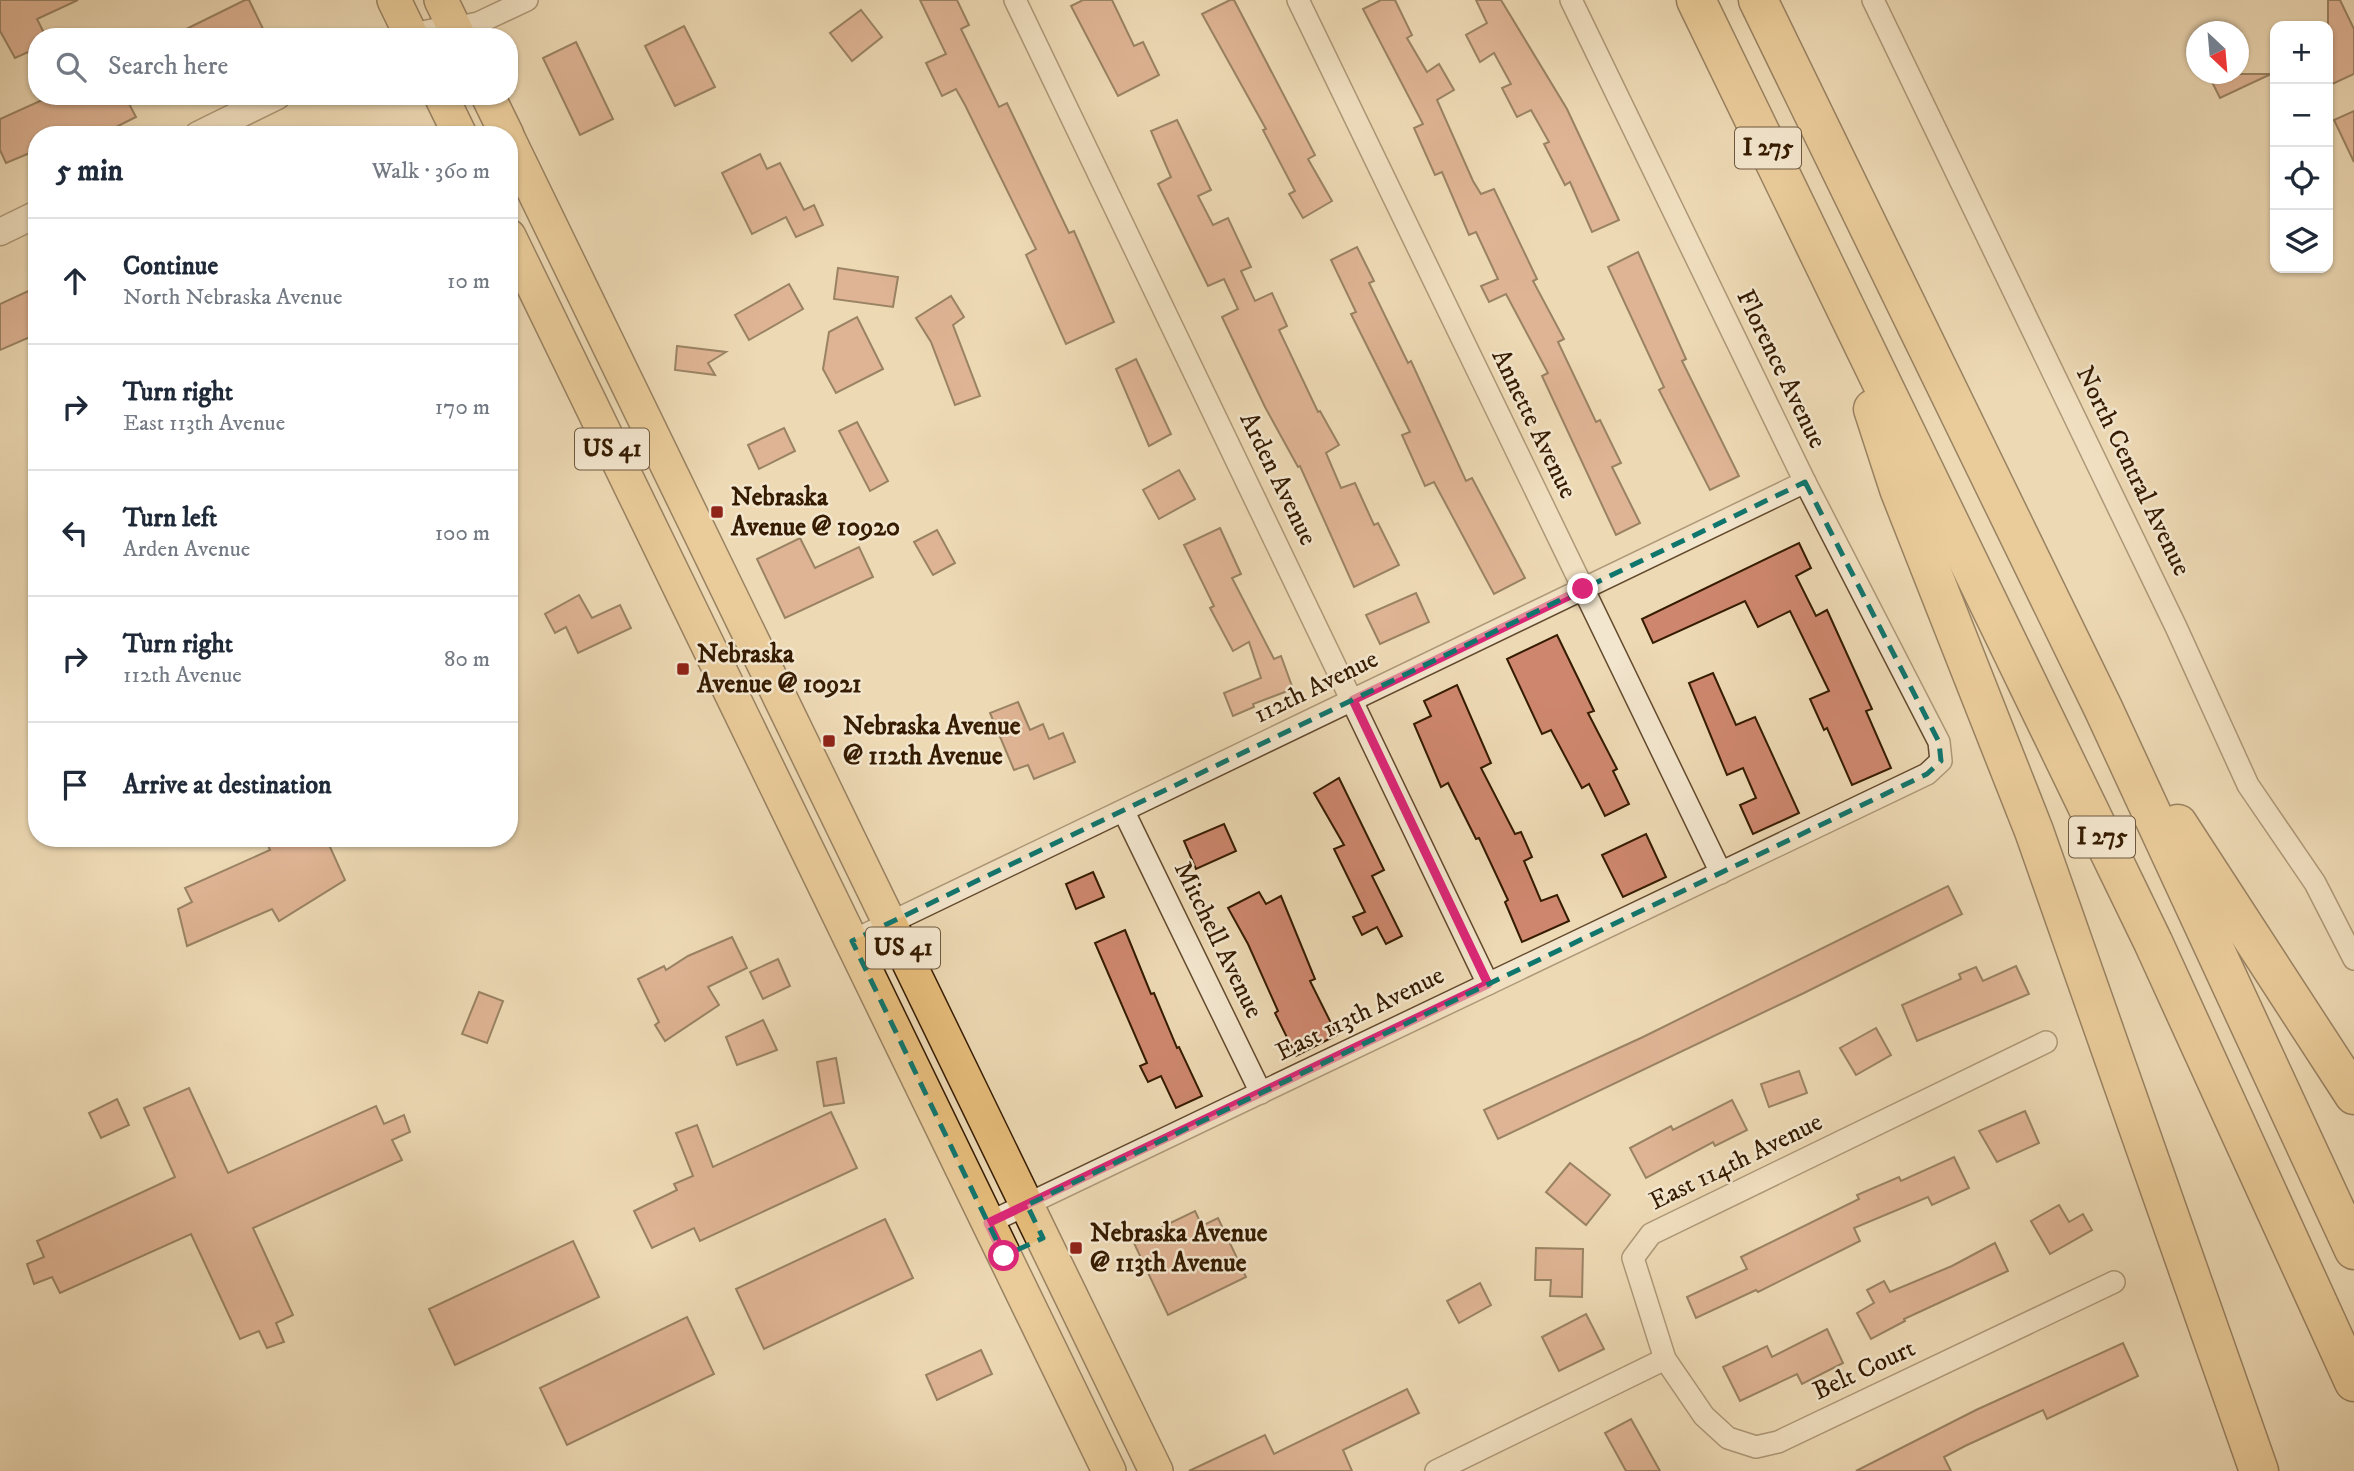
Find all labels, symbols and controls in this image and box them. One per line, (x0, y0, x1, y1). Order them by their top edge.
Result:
north arrow (2186, 21, 2249, 84)
map controls (2270, 21, 2333, 273)
button: + (2270, 21, 2333, 84)
search box (28, 28, 518, 105)
icon: search (52, 48, 90, 86)
text: Search here (108, 50, 228, 83)
button: − (2270, 84, 2333, 147)
road number: I 275 (1735, 128, 1801, 168)
button: locate (2270, 147, 2333, 210)
text: 5 min (56, 153, 123, 190)
text: Walk · 360 m (372, 157, 490, 186)
button: layers (2270, 210, 2333, 273)
text: Continue (123, 250, 218, 283)
icon: ahead (56, 262, 94, 300)
text: 10 m (447, 267, 490, 296)
text: North Nebraska Avenue (123, 283, 343, 312)
street label: Florence Avenue (1728, 284, 1834, 454)
street label: Annette Avenue (1484, 344, 1584, 504)
street label: North Central Avenue (2068, 361, 2198, 581)
text: Turn right (123, 376, 233, 409)
icon: right (56, 388, 94, 426)
text: 170 m (435, 393, 490, 422)
street label: Arden Avenue (1232, 407, 1324, 551)
text: East 113th Avenue (123, 409, 285, 438)
road number: US 41 (575, 428, 649, 470)
place label: Nebraska Avenue @ 10920 (730, 481, 900, 544)
text: Turn left (123, 502, 217, 535)
marker: Nebraska Avenue @ 10920 (709, 504, 725, 520)
icon: left (56, 514, 94, 552)
text: 100 m (435, 519, 490, 548)
text: Arden Avenue (123, 535, 250, 564)
route end (1567, 573, 1598, 604)
text: Turn right (123, 628, 233, 661)
place label: Nebraska Avenue @ 10921 (696, 638, 862, 701)
icon: right (56, 640, 94, 678)
street label: 112th Avenue (1248, 643, 1384, 731)
text: 80 m (444, 645, 490, 674)
text: 112th Avenue (123, 661, 242, 690)
marker: Nebraska Avenue @ 10921 (675, 661, 691, 677)
place label: Nebraska Avenue @ 112th Avenue (843, 710, 1021, 773)
marker: Nebraska Avenue @ 112th Avenue (821, 733, 837, 749)
icon: arrive (56, 766, 94, 804)
text: Arrive at destination (123, 769, 332, 802)
road number: I 275 (2069, 816, 2135, 858)
street label: Mitchell Avenue (1166, 856, 1270, 1024)
road number: US 41 (866, 928, 940, 968)
street label: East 113th Avenue (1270, 959, 1450, 1069)
street label: East 114th Avenue (1644, 1106, 1828, 1218)
place label: Nebraska Avenue @ 113th Avenue (1090, 1217, 1268, 1280)
route start (988, 1240, 1019, 1271)
marker: Nebraska Avenue @ 113th Avenue (1068, 1240, 1084, 1256)
street label: Belt Court (1807, 1332, 1921, 1408)

